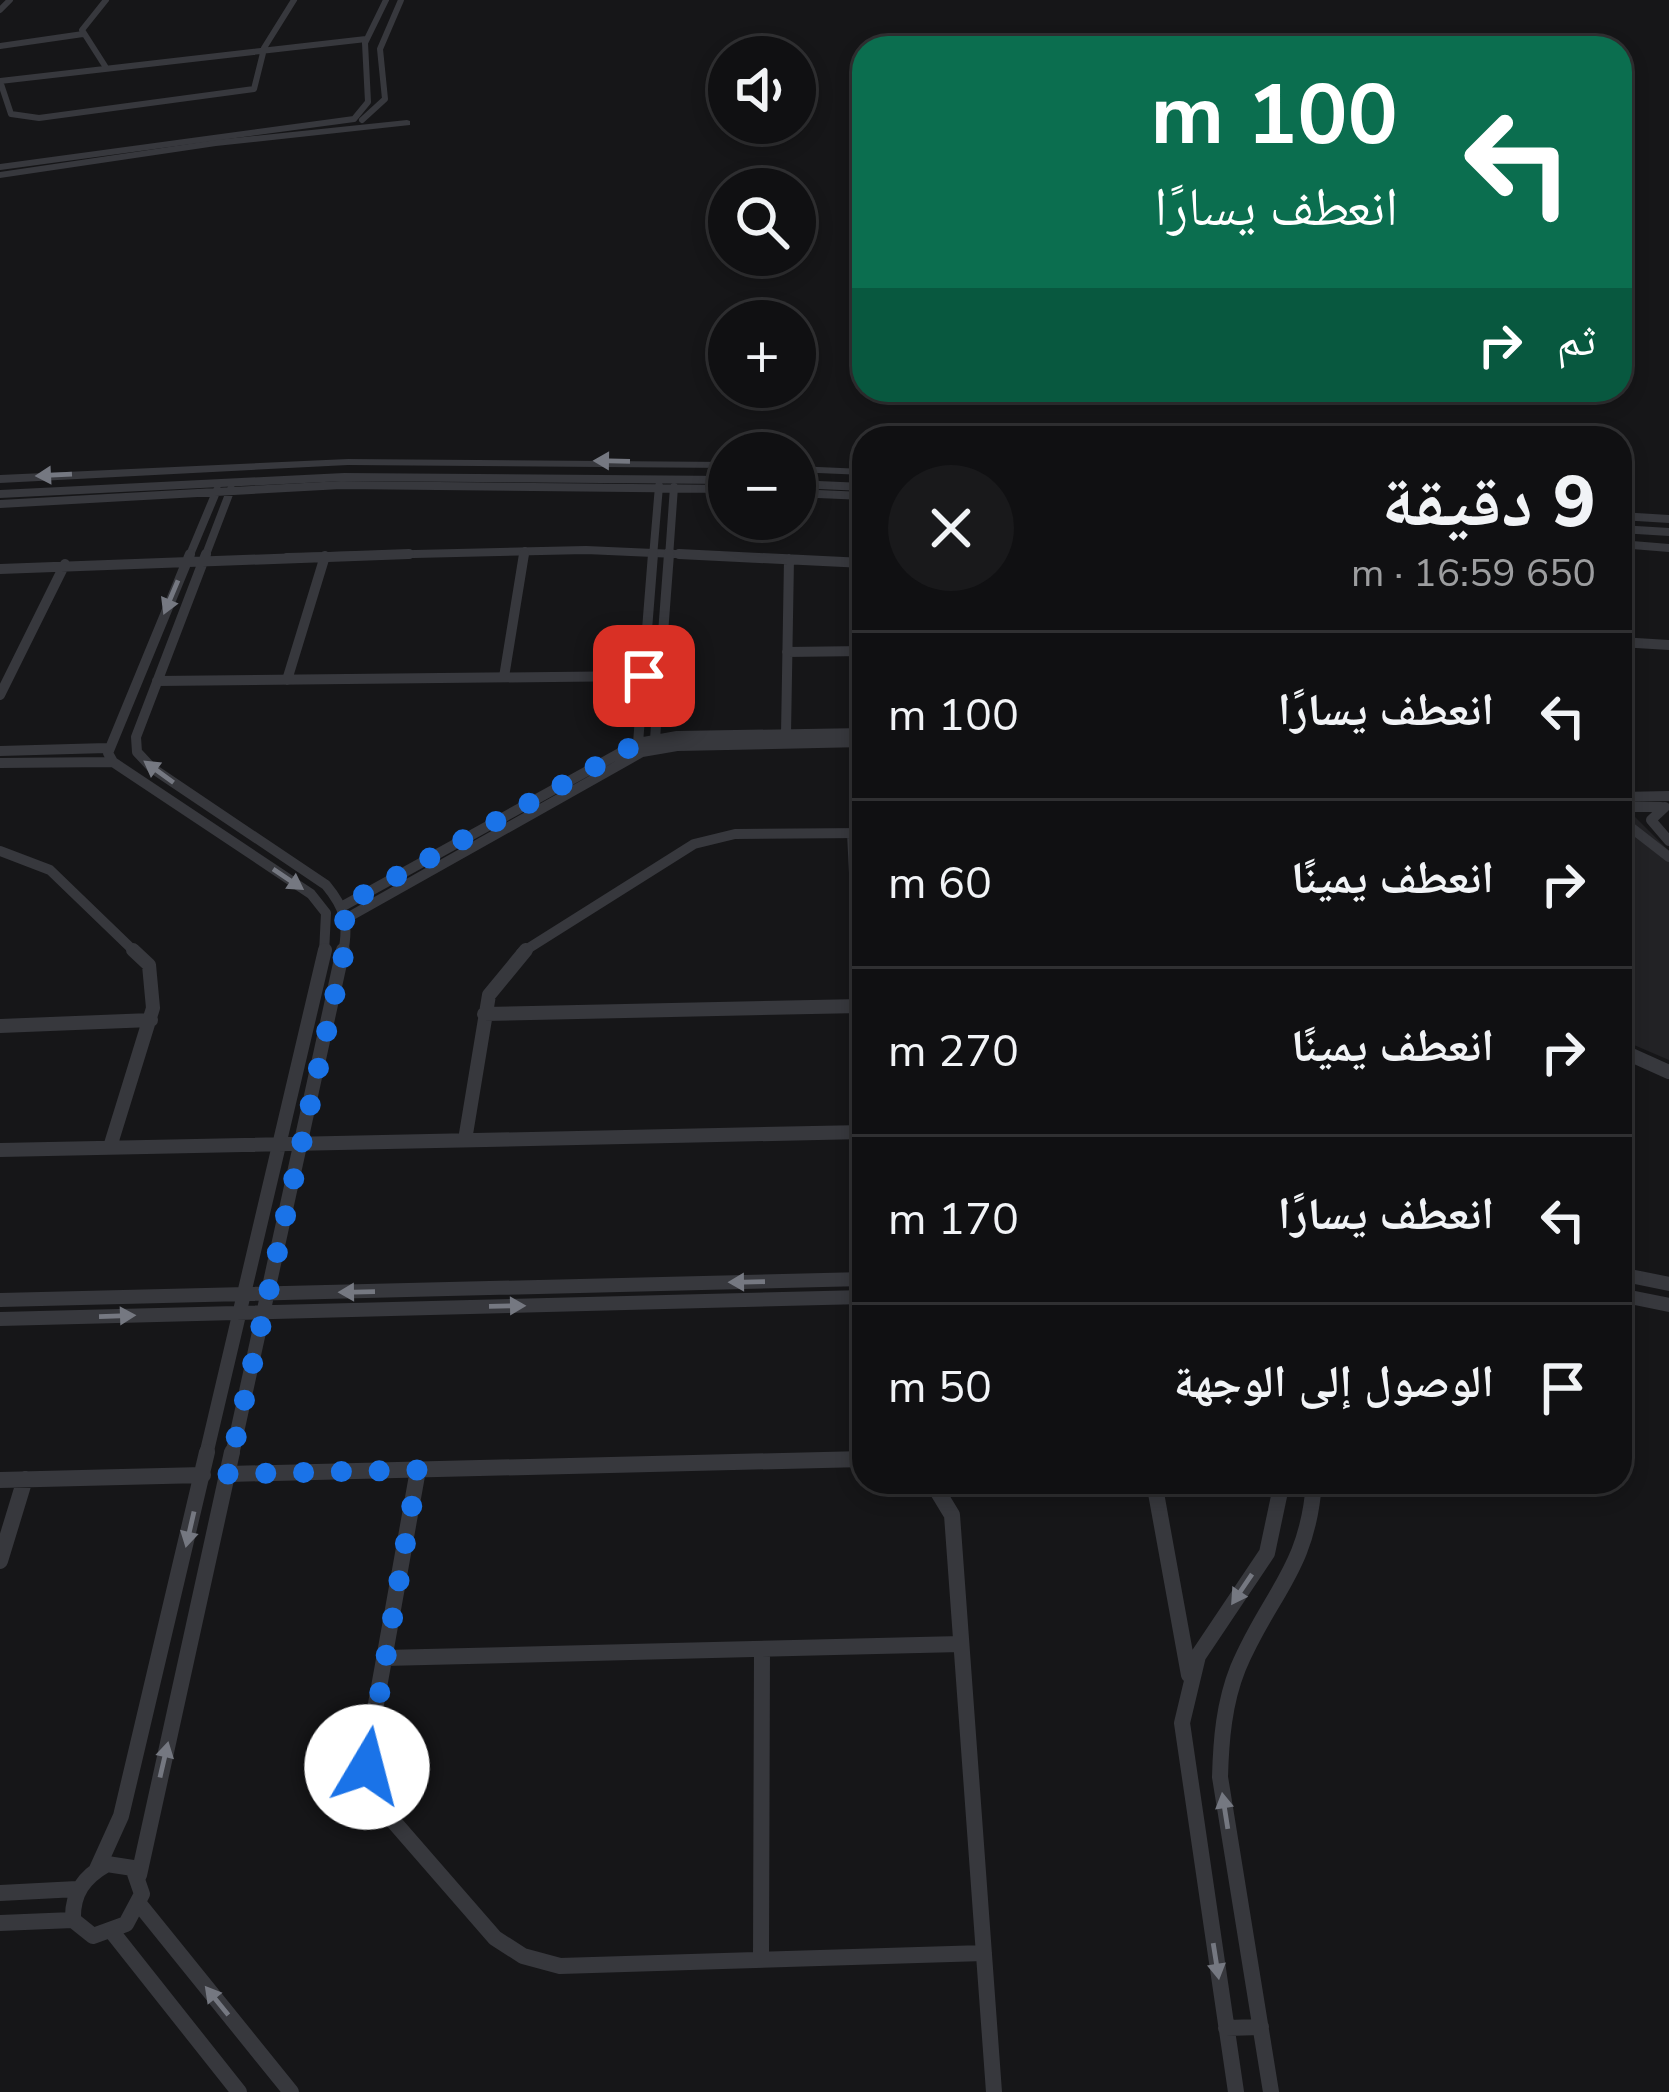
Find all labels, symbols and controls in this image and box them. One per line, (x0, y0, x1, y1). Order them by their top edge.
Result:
map controls (708, 36, 816, 540)
button: sound (708, 36, 816, 144)
text: 100 m (1150, 58, 1398, 173)
icon: left (1440, 84, 1596, 240)
button: search (708, 168, 816, 276)
text: انعطف يسارًا (1154, 170, 1398, 244)
button: + (708, 300, 816, 408)
text: ثم (1557, 310, 1596, 371)
icon: right (1467, 312, 1533, 378)
button: − (708, 432, 816, 540)
one-way arrow (592, 451, 630, 471)
text: 9 دقيقة (1382, 453, 1596, 551)
button: close (888, 465, 1014, 591)
one-way arrow (35, 466, 72, 485)
text: 650 m · 16:59 (1351, 547, 1596, 600)
one-way arrow (161, 580, 180, 616)
pin (593, 625, 695, 727)
icon: arrive (611, 643, 677, 709)
text: انعطف يسارًا (1278, 680, 1494, 741)
icon: left (1530, 683, 1596, 749)
text: 100 m (888, 685, 1019, 746)
one-way arrow (143, 761, 175, 785)
text: انعطف يمينًا (1291, 848, 1494, 909)
icon: right (1530, 851, 1596, 917)
text: 60 m (888, 853, 992, 914)
one-way arrow (272, 867, 305, 890)
text: انعطف يمينًا (1291, 1016, 1494, 1077)
icon: right (1530, 1019, 1596, 1085)
text: 270 m (888, 1021, 1019, 1082)
text: انعطف يسارًا (1278, 1184, 1494, 1245)
icon: left (1530, 1187, 1596, 1253)
text: 170 m (888, 1189, 1019, 1250)
one-way arrow (727, 1272, 765, 1291)
one-way arrow (337, 1282, 375, 1301)
one-way arrow (489, 1297, 527, 1316)
one-way arrow (99, 1306, 137, 1325)
text: الوصول إلى الوجهة (1174, 1352, 1494, 1413)
icon: arrive (1530, 1355, 1596, 1421)
text: 50 m (888, 1357, 992, 1418)
one-way arrow (180, 1510, 199, 1547)
one-way arrow (1231, 1573, 1253, 1606)
position arrow (304, 1704, 430, 1830)
one-way arrow (156, 1741, 175, 1779)
one-way arrow (1215, 1792, 1234, 1829)
one-way arrow (1207, 1943, 1226, 1980)
one-way arrow (205, 1985, 231, 2016)

